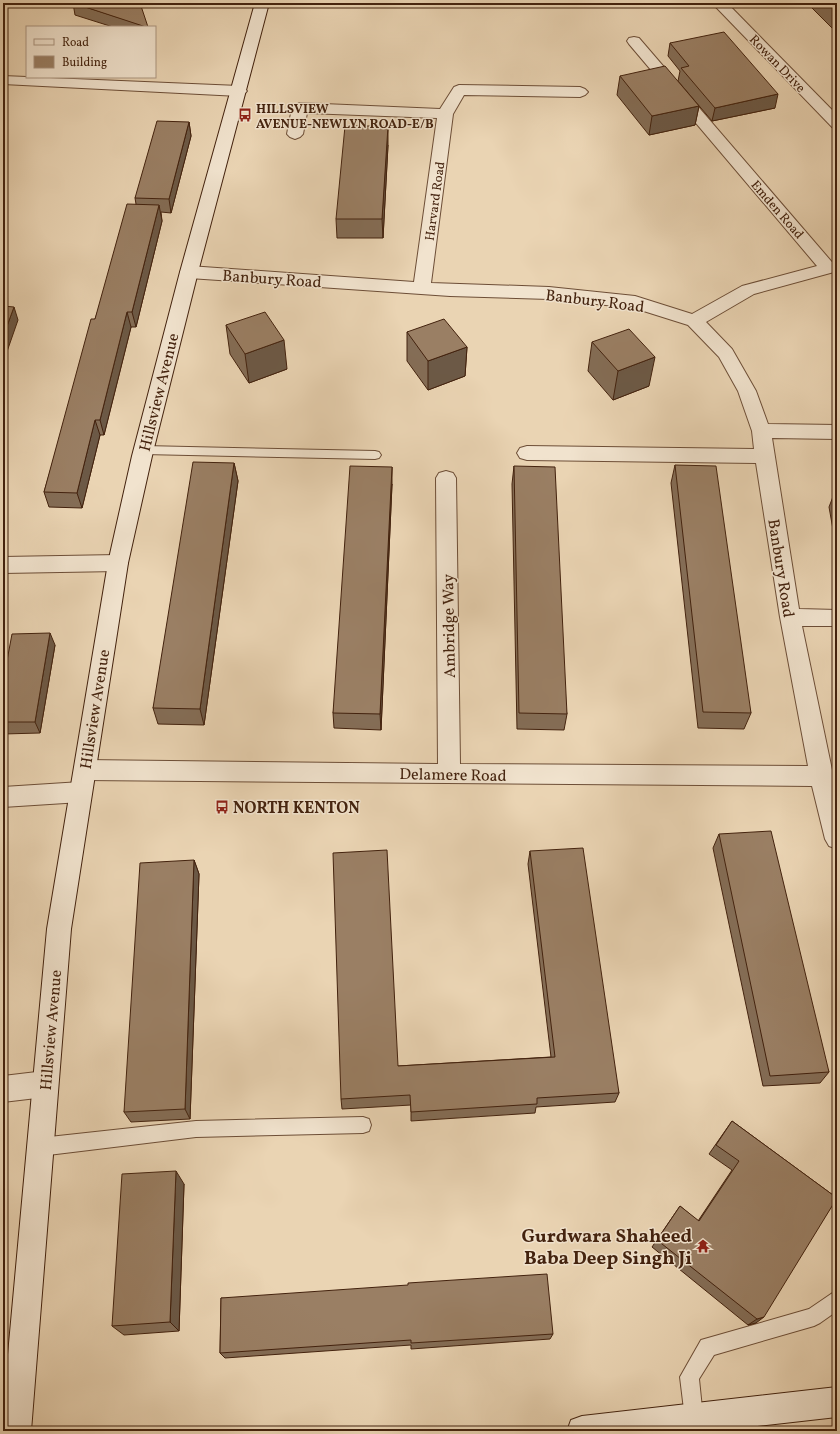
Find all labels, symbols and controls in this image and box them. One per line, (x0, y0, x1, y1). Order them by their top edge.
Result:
legend (26, 26, 156, 78)
street label: Rowan Drive (744, 31, 809, 97)
text: Road (62, 35, 89, 51)
text: Building (62, 55, 107, 71)
place label: HILLSVIEW AVENUE-NEWLYN ROAD-E/B (256, 101, 434, 134)
bus stop icon: HILLSVIEW AVENUE-NEWLYN ROAD-E/B (237, 107, 253, 123)
street label: Harvard Road (422, 161, 450, 242)
street label: Emden Road (746, 177, 807, 244)
street label: Banbury Road (221, 266, 322, 294)
street label: Banbury Road (544, 285, 645, 319)
street label: Hillsview Avenue (135, 331, 185, 454)
street label: Banbury Road (761, 517, 799, 619)
street label: Ambridge Way (438, 573, 462, 678)
street label: Hillsview Avenue (76, 648, 116, 771)
street label: Delamere Road (399, 764, 507, 788)
place label: NORTH KENTON (233, 798, 360, 820)
bus stop icon: NORTH KENTON (214, 799, 230, 815)
street label: Hillsview Avenue (36, 969, 68, 1091)
place label: Gurdwara Shaheed Baba Deep Singh Ji (521, 1224, 692, 1272)
temple icon: Gurdwara Shaheed Baba Deep Singh Ji (695, 1238, 711, 1254)

